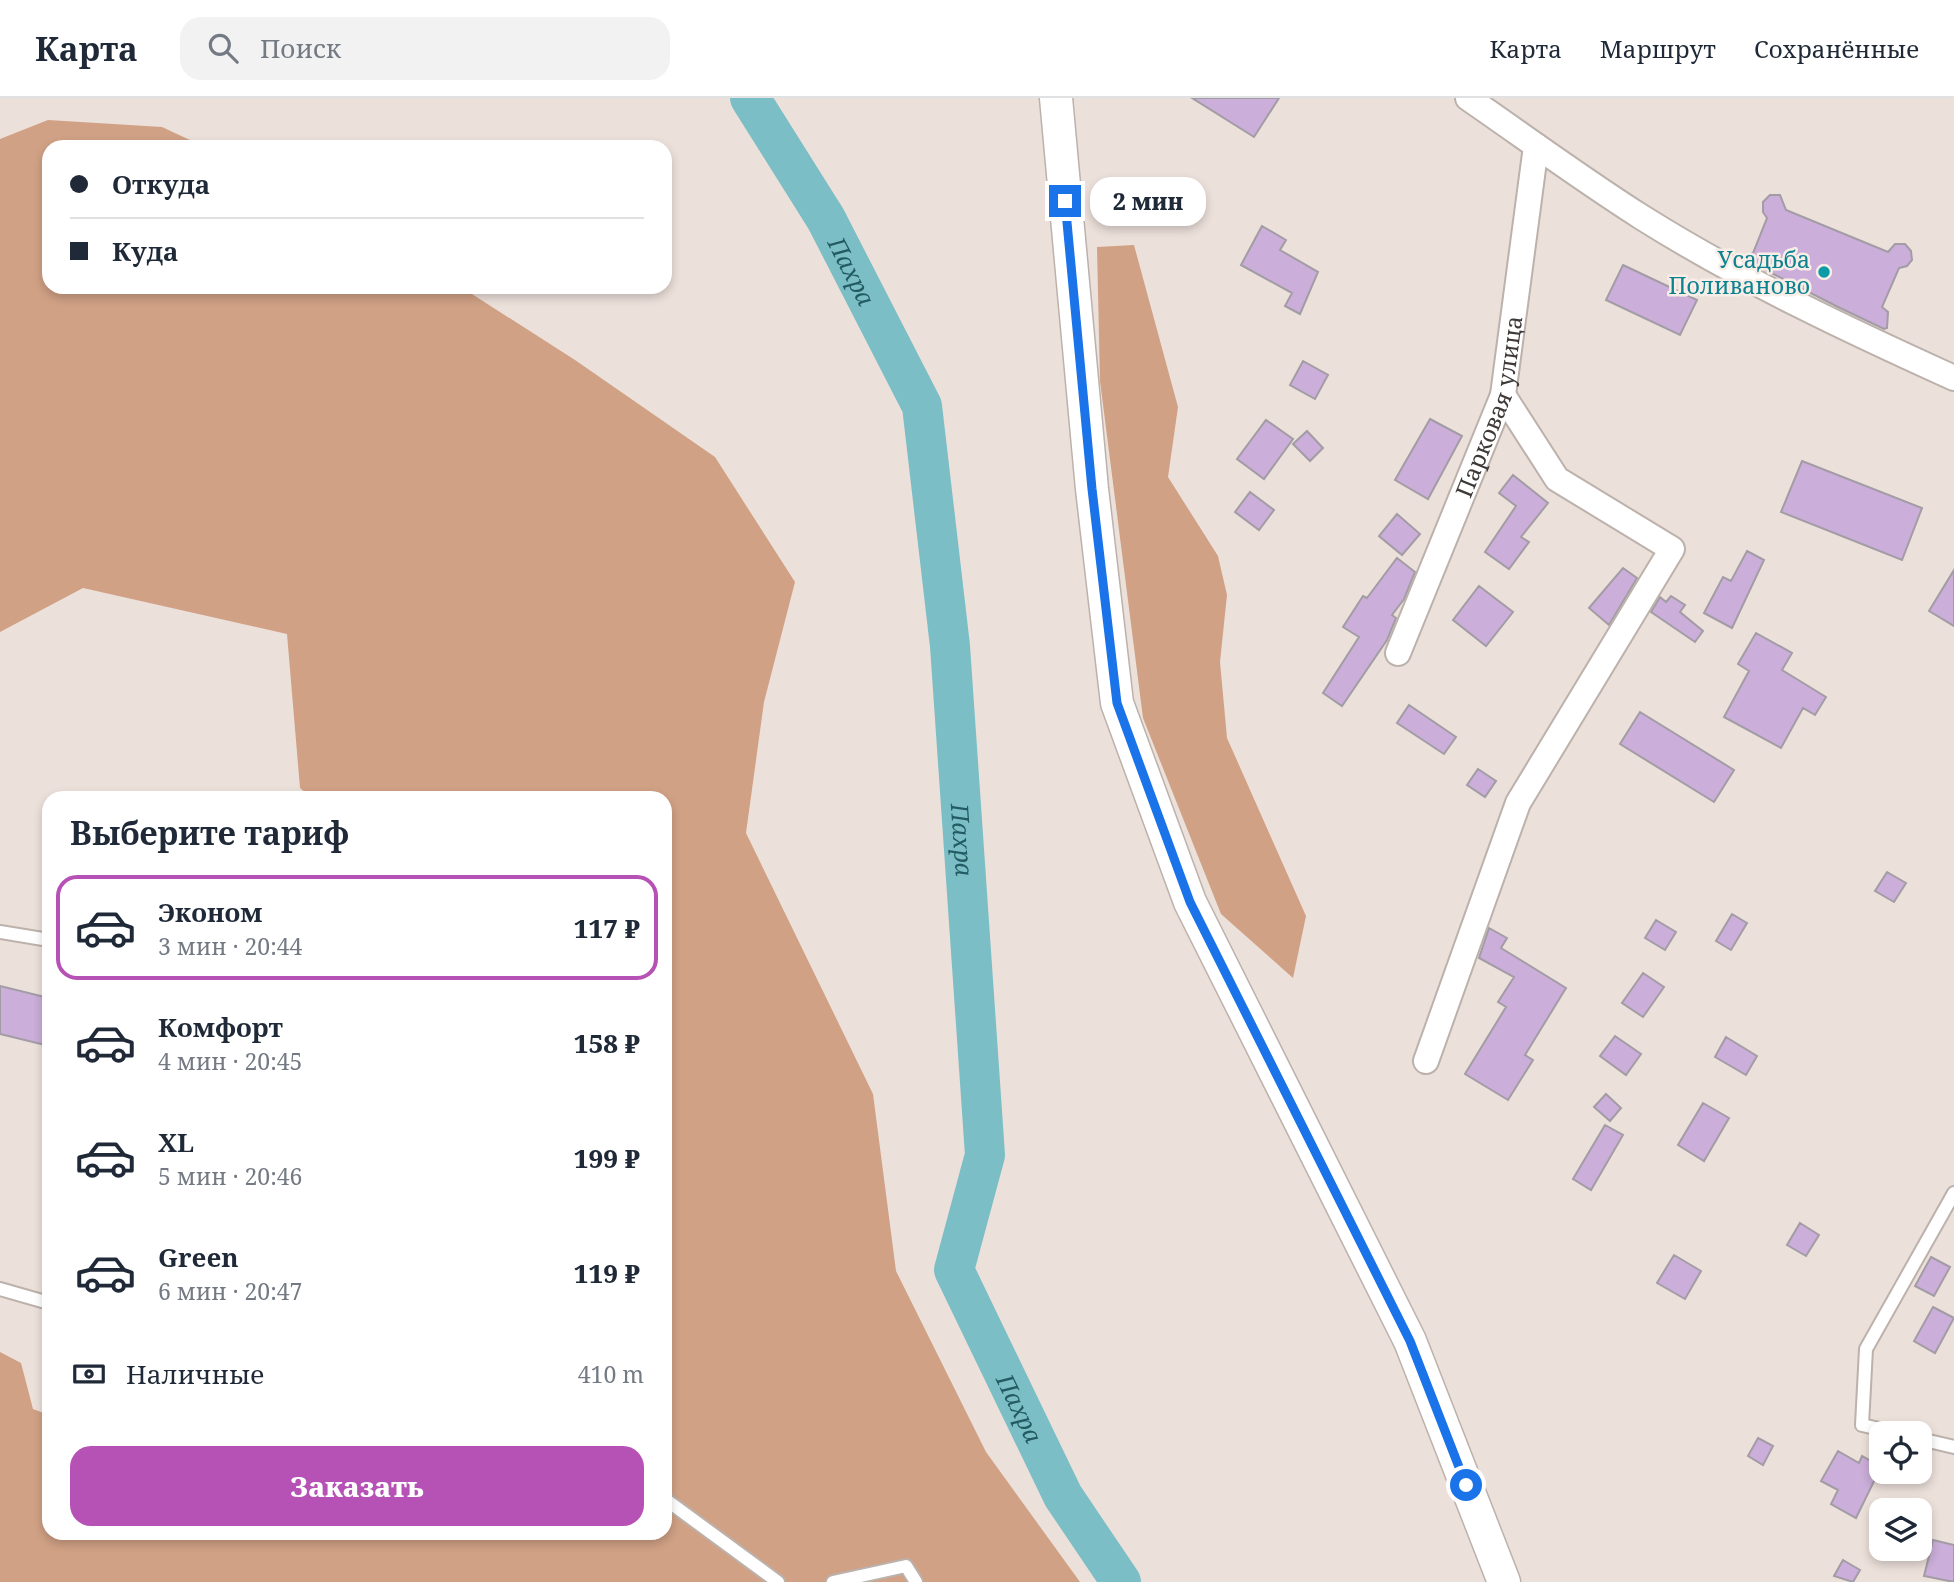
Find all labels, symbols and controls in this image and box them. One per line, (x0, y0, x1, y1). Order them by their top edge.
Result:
search box (180, 17, 670, 80)
text: Карта (35, 26, 138, 71)
icon: search (204, 29, 242, 67)
text: Поиск (260, 30, 341, 66)
text: Карта (1490, 32, 1562, 65)
text: Маршрут (1600, 32, 1716, 65)
text: Сохранённые (1754, 32, 1919, 65)
text: Откуда (112, 166, 210, 202)
callout: 2 мин (1090, 176, 1205, 226)
route end (1049, 185, 1081, 217)
text: 2 мин (1113, 185, 1183, 217)
water label: Пахра (821, 230, 884, 311)
text: Куда (112, 233, 178, 269)
place label: Усадьба Поливаново (1668, 243, 1810, 301)
marker: Усадьба Поливаново (1816, 264, 1832, 280)
street label: Парковая улица (1447, 314, 1529, 502)
water label: Пахра (944, 801, 982, 878)
text: Выберите тариф (70, 811, 349, 854)
text: Эконом (158, 894, 262, 930)
icon: car (74, 896, 137, 959)
text: 117 ₽ (574, 910, 640, 946)
text: 3 мин · 20:44 (158, 930, 302, 962)
text: Комфорт (158, 1009, 283, 1045)
icon: car (74, 1011, 137, 1074)
text: 158 ₽ (574, 1025, 640, 1061)
text: 4 мин · 20:45 (158, 1045, 302, 1077)
text: XL (158, 1124, 194, 1160)
icon: car (74, 1126, 137, 1189)
text: 199 ₽ (574, 1140, 640, 1176)
text: 5 мин · 20:46 (158, 1160, 302, 1192)
text: Green (158, 1239, 239, 1275)
icon: car (74, 1241, 137, 1304)
text: 119 ₽ (574, 1255, 640, 1291)
text: 6 мин · 20:47 (158, 1275, 302, 1307)
icon: cash (70, 1355, 108, 1393)
text: Наличные (126, 1356, 264, 1392)
text: 410 m (578, 1358, 644, 1390)
water label: Пахра (989, 1367, 1051, 1448)
map controls (1869, 1421, 1932, 1561)
button: locate (1869, 1421, 1932, 1484)
button: Заказать (70, 1446, 644, 1526)
route start (1450, 1469, 1482, 1501)
button: layers (1869, 1498, 1932, 1561)

